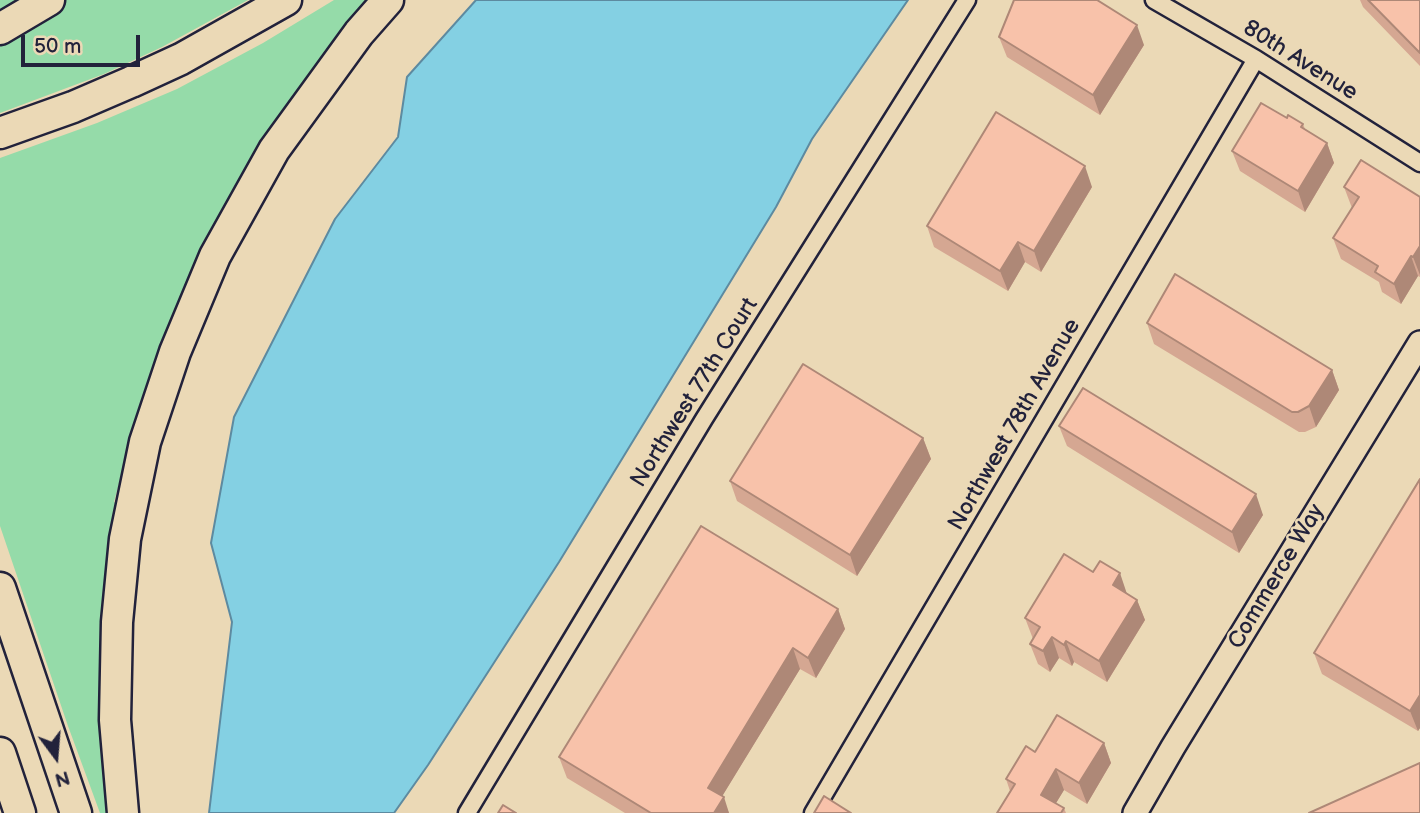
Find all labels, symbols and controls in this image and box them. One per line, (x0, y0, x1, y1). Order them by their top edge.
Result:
street label: 80th Avenue (1238, 15, 1362, 107)
scale bar (24, 21, 144, 65)
text: 50 m (34, 34, 81, 59)
street label: Northwest 77th Court (625, 293, 765, 493)
street label: Northwest 78th Avenue (943, 314, 1087, 536)
street label: Commerce Way (1223, 500, 1331, 654)
north arrow (21, 722, 91, 792)
text: N (52, 765, 72, 791)

